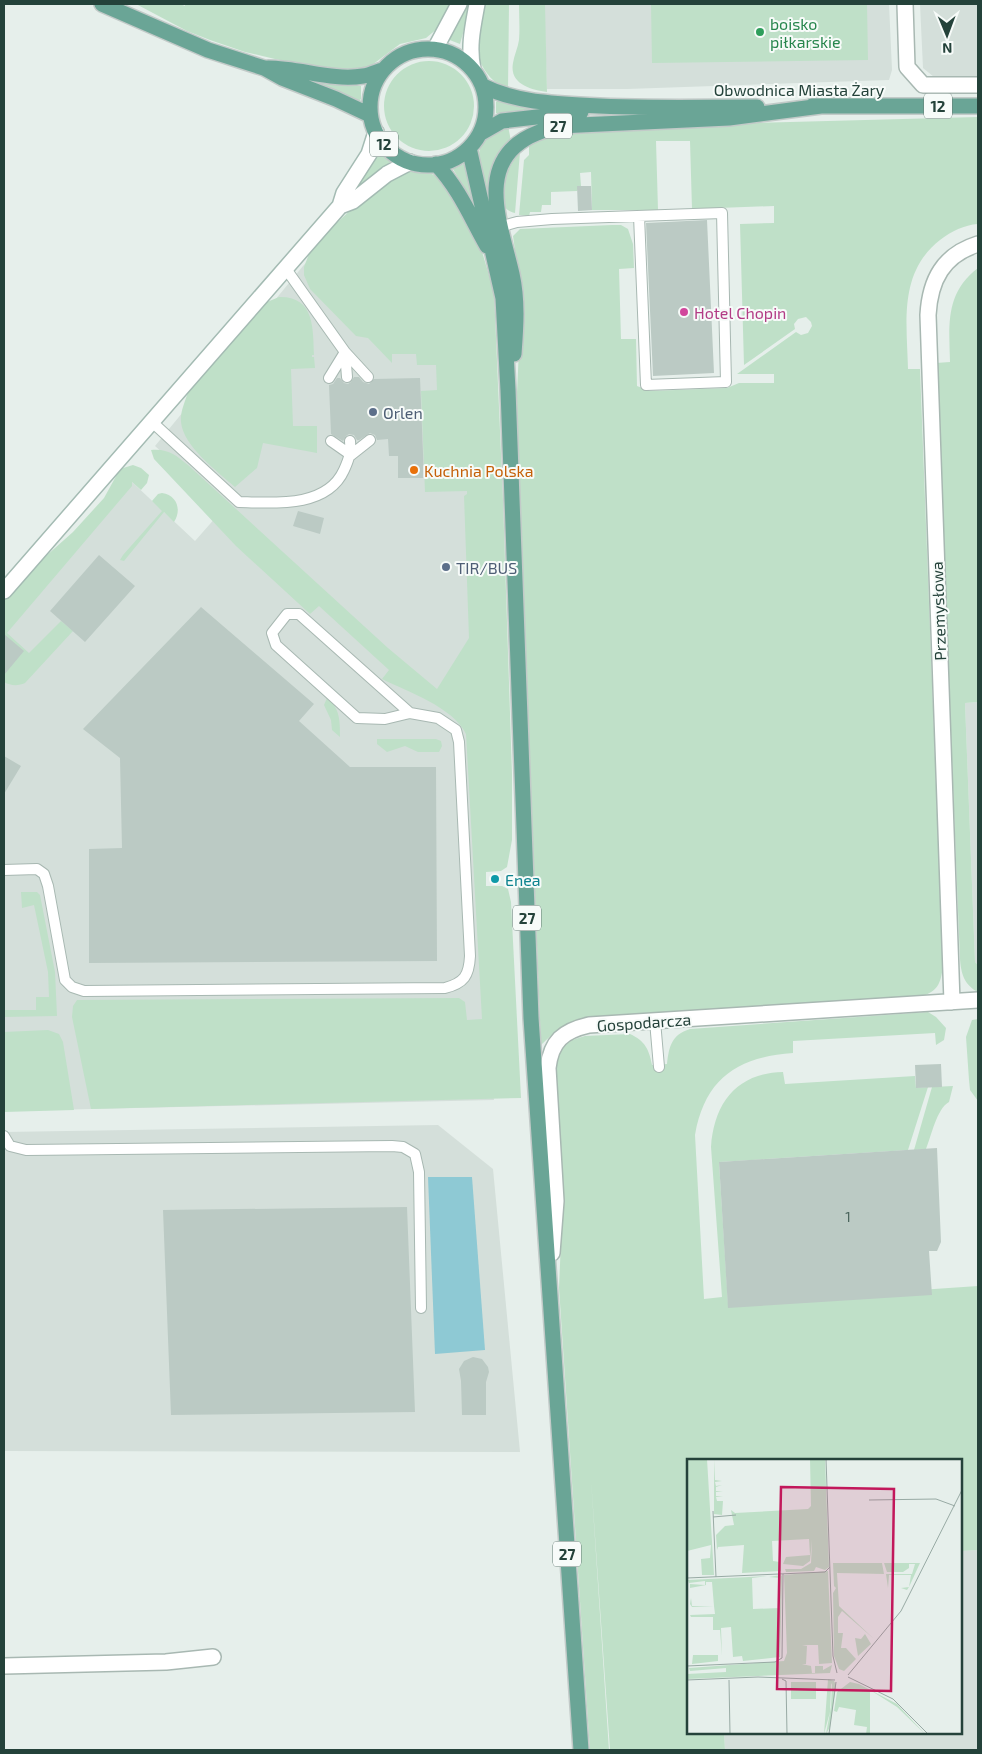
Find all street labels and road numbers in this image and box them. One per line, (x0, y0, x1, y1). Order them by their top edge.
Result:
street label: Obwodnica Miasta Żary (714, 80, 885, 99)
road number: 12 (924, 94, 952, 118)
road number: 27 (544, 114, 572, 138)
road number: 12 (370, 132, 398, 156)
street label: Przemysłowa (927, 561, 949, 661)
road number: 27 (513, 906, 541, 930)
street label: Gospodarcza (596, 1009, 692, 1035)
road number: 27 (553, 1542, 581, 1566)

